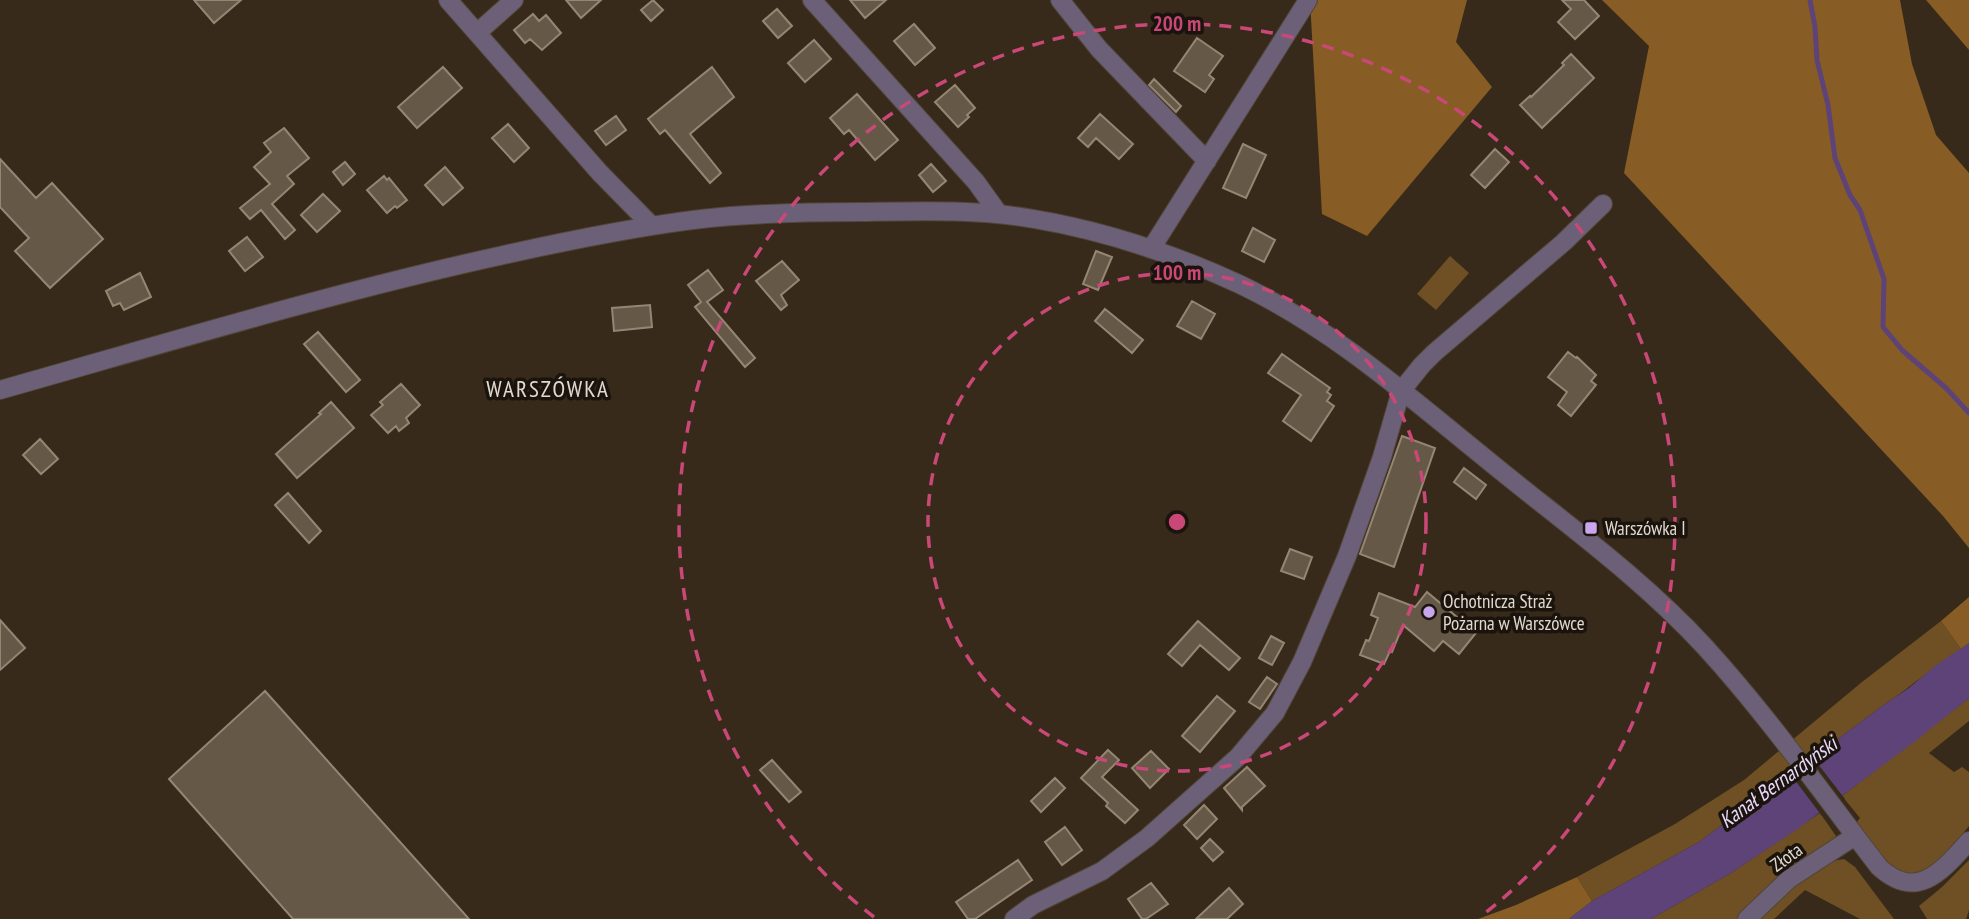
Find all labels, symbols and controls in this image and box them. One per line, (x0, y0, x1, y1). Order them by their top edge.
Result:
text: 200 m (1153, 10, 1201, 37)
text: 100 m (1153, 259, 1201, 286)
district label: WARSZÓWKA (486, 374, 610, 403)
centre of rings (1165, 510, 1189, 534)
place label: Warszówka I (1605, 516, 1686, 540)
marker: Warszówka I (1583, 520, 1599, 536)
place label: Ochotnicza Straż Pożarna w Warszówce (1443, 589, 1585, 635)
marker: Ochotnicza Straż Pożarna w Warszówce (1421, 604, 1437, 620)
water label: Kanał Bernardyński (1714, 729, 1844, 834)
street label: Złota (1765, 837, 1807, 877)

